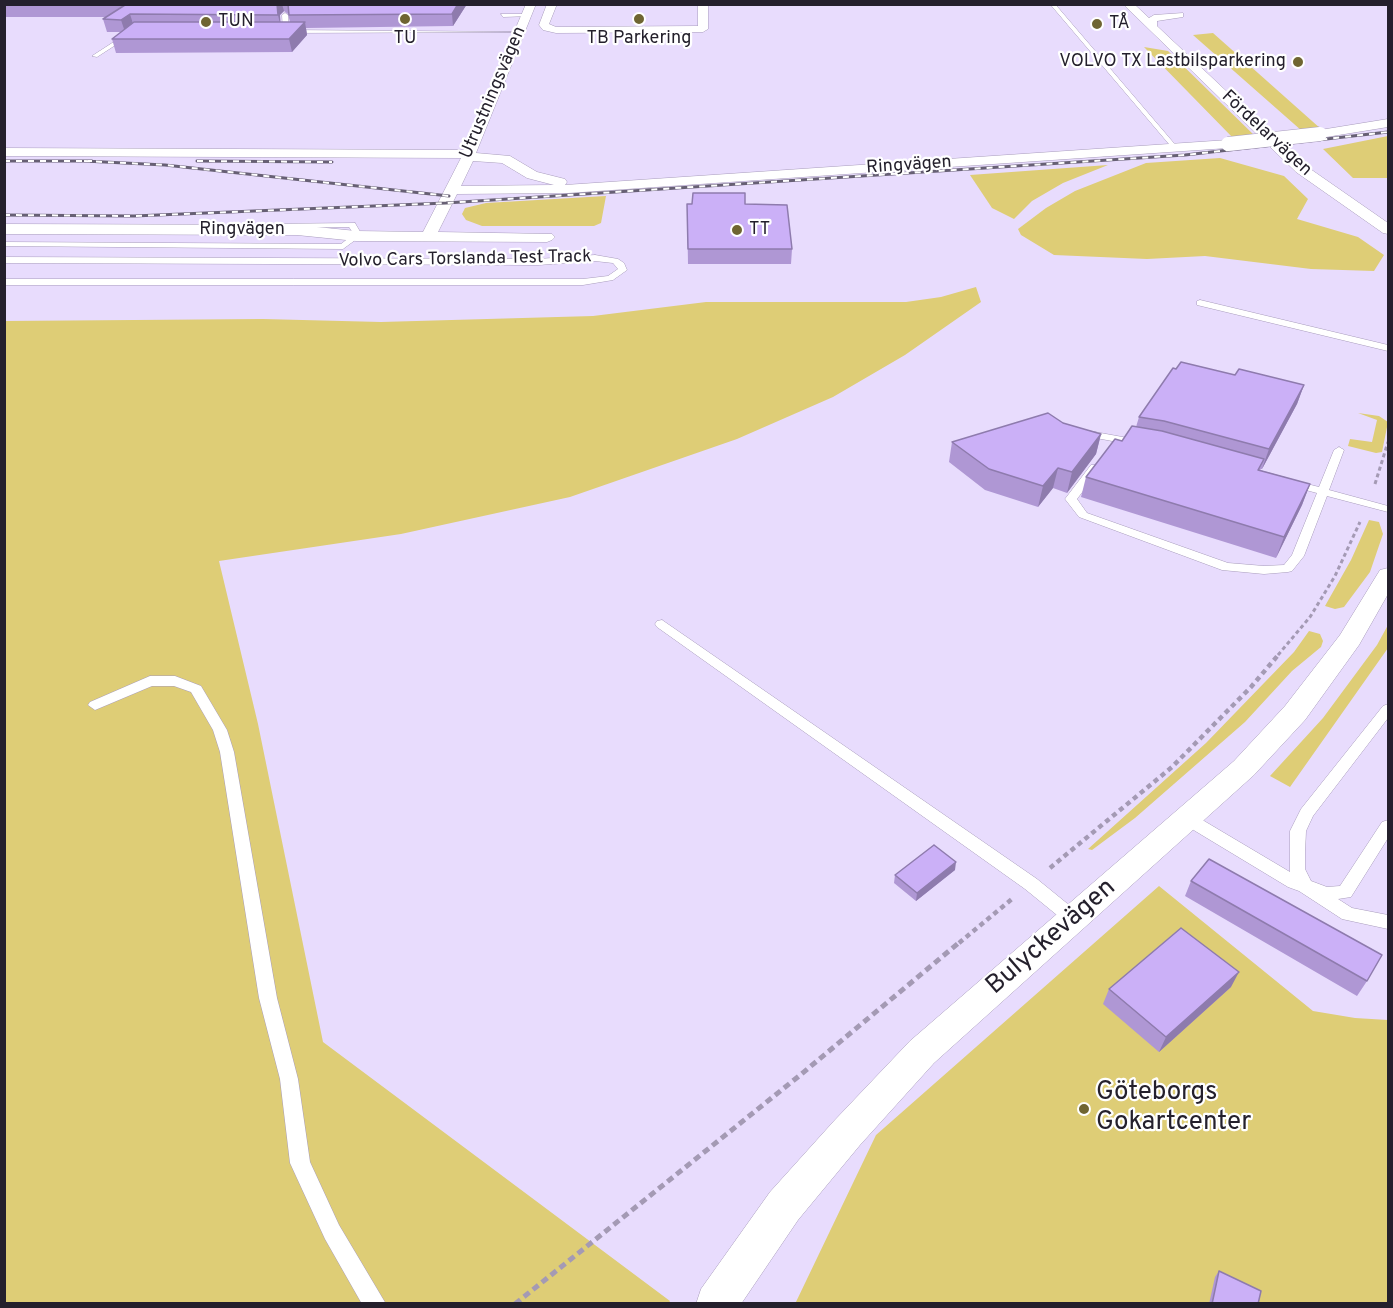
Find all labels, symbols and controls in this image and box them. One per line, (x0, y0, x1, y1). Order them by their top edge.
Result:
place label: TUN (218, 11, 254, 33)
marker: TU (398, 12, 412, 26)
marker: TB Parkering (632, 12, 646, 26)
place label: TÅ (1109, 13, 1130, 35)
marker: TUN (199, 15, 213, 29)
marker: TÅ (1090, 17, 1104, 31)
street label: Utrustningsvägen (456, 24, 532, 162)
place label: TU (394, 28, 416, 50)
place label: TB Parkering (587, 28, 691, 50)
place label: VOLVO TX Lastbilsparkering (1059, 51, 1286, 73)
marker: VOLVO TX Lastbilsparkering (1291, 55, 1305, 69)
street label: Fördelarvägen (1216, 87, 1316, 181)
street label: Ringvägen (866, 152, 952, 180)
street label: Ringvägen (199, 219, 285, 241)
place label: TT (749, 219, 770, 241)
marker: TT (730, 223, 744, 237)
street label: Volvo Cars Torslanda Test Track (338, 247, 592, 273)
street label: Bulyckevägen (981, 873, 1123, 1003)
place label: Göteborgs Gokartcenter (1096, 1078, 1251, 1140)
marker: Göteborgs Gokartcenter (1077, 1102, 1091, 1116)

